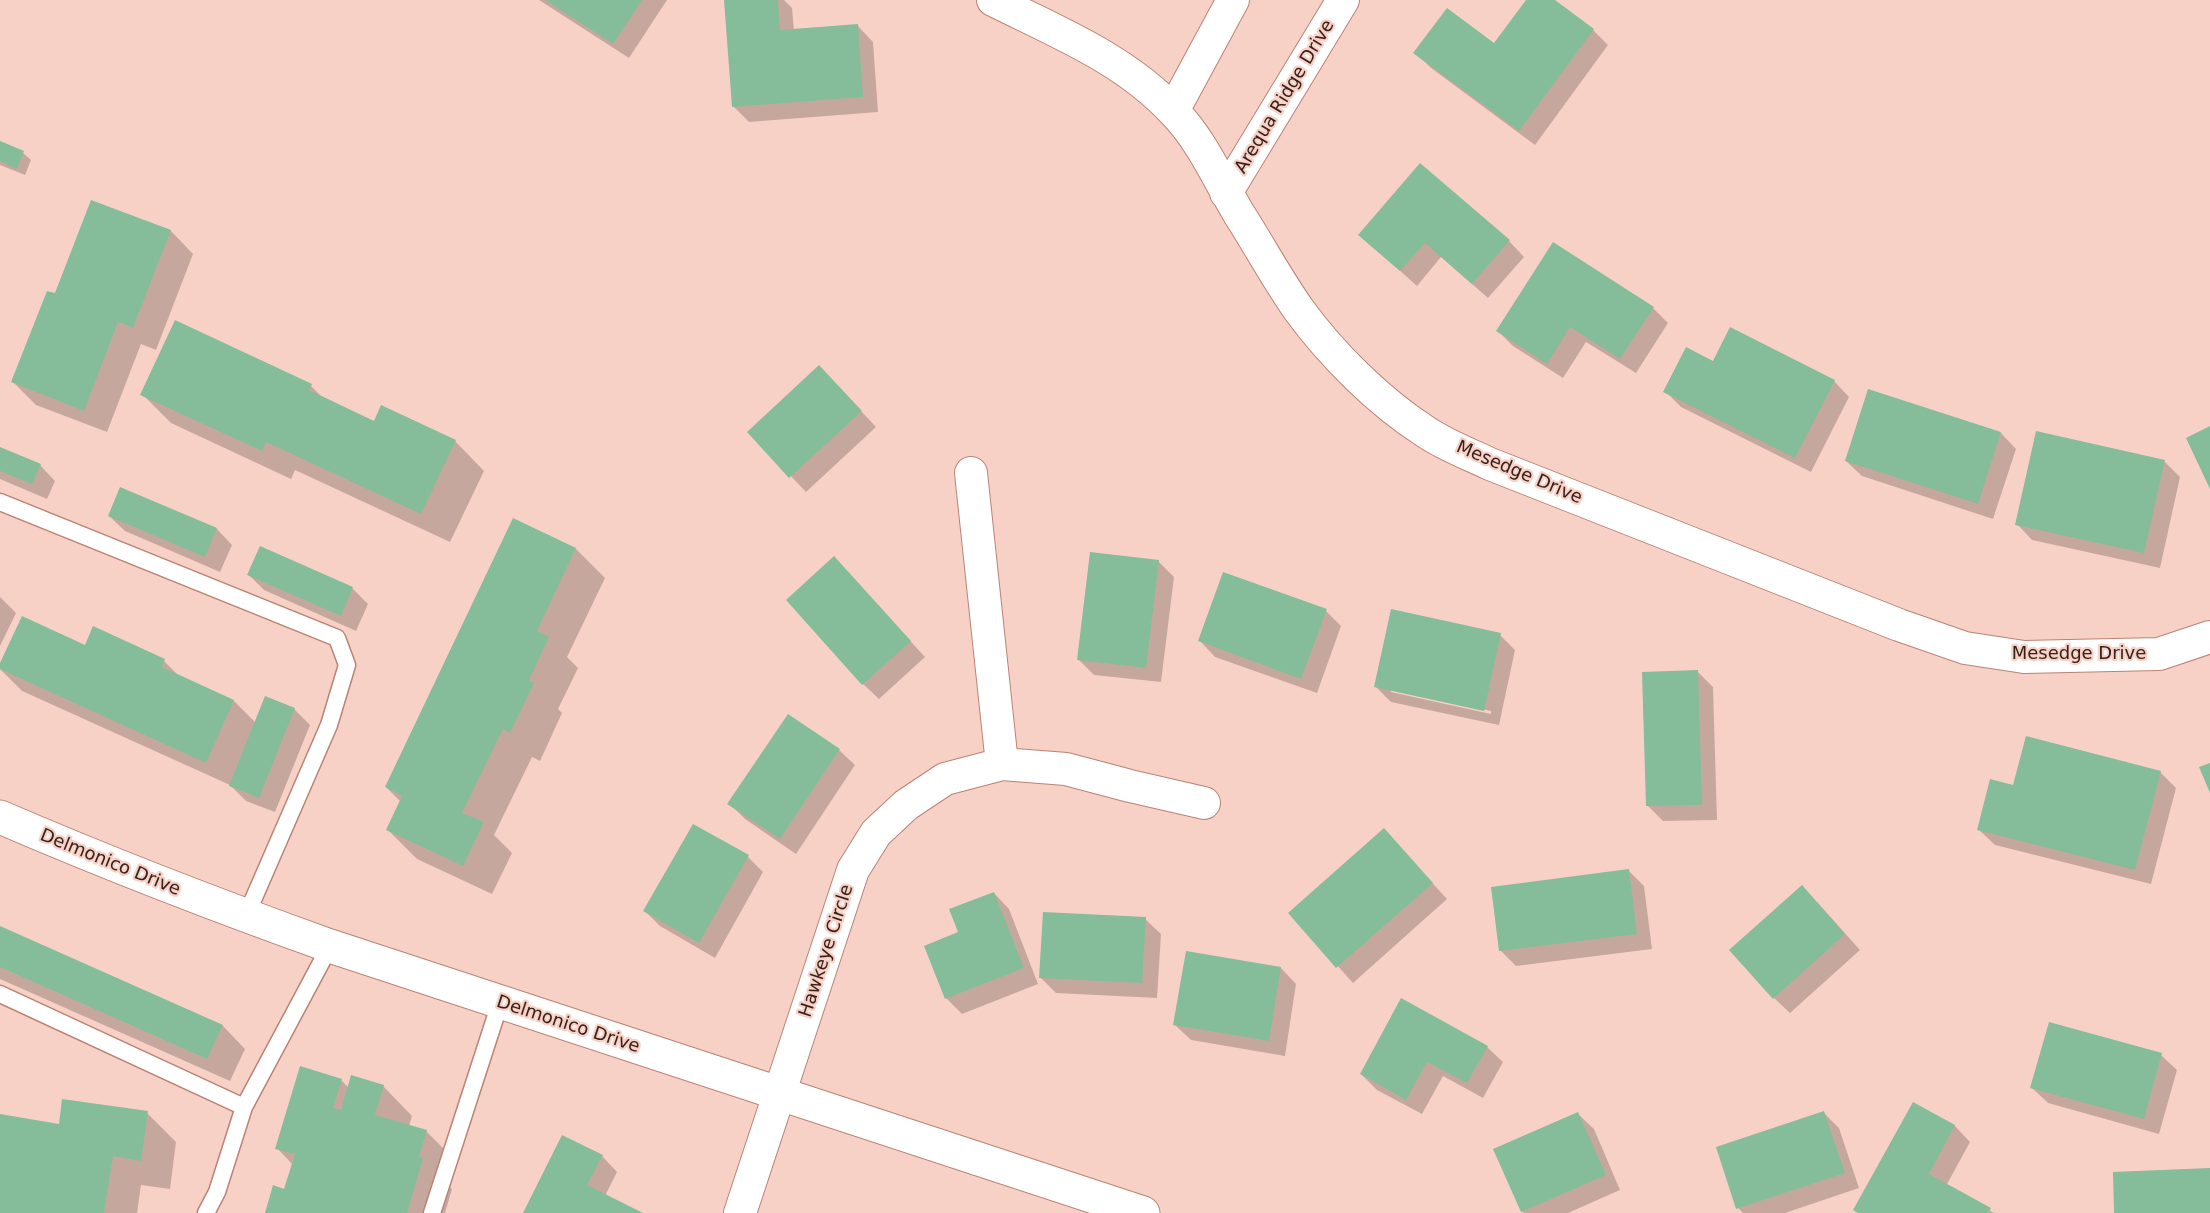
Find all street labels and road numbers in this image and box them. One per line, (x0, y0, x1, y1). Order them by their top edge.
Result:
street label: Arequa Ridge Drive (1231, 16, 1339, 178)
street label: Mesedge Drive (1453, 437, 1585, 509)
street label: Mesedge Drive (2012, 643, 2146, 665)
street label: Delmonico Drive (37, 825, 183, 901)
street label: Hawkeye Circle (795, 882, 859, 1020)
street label: Delmonico Drive (494, 992, 642, 1058)

